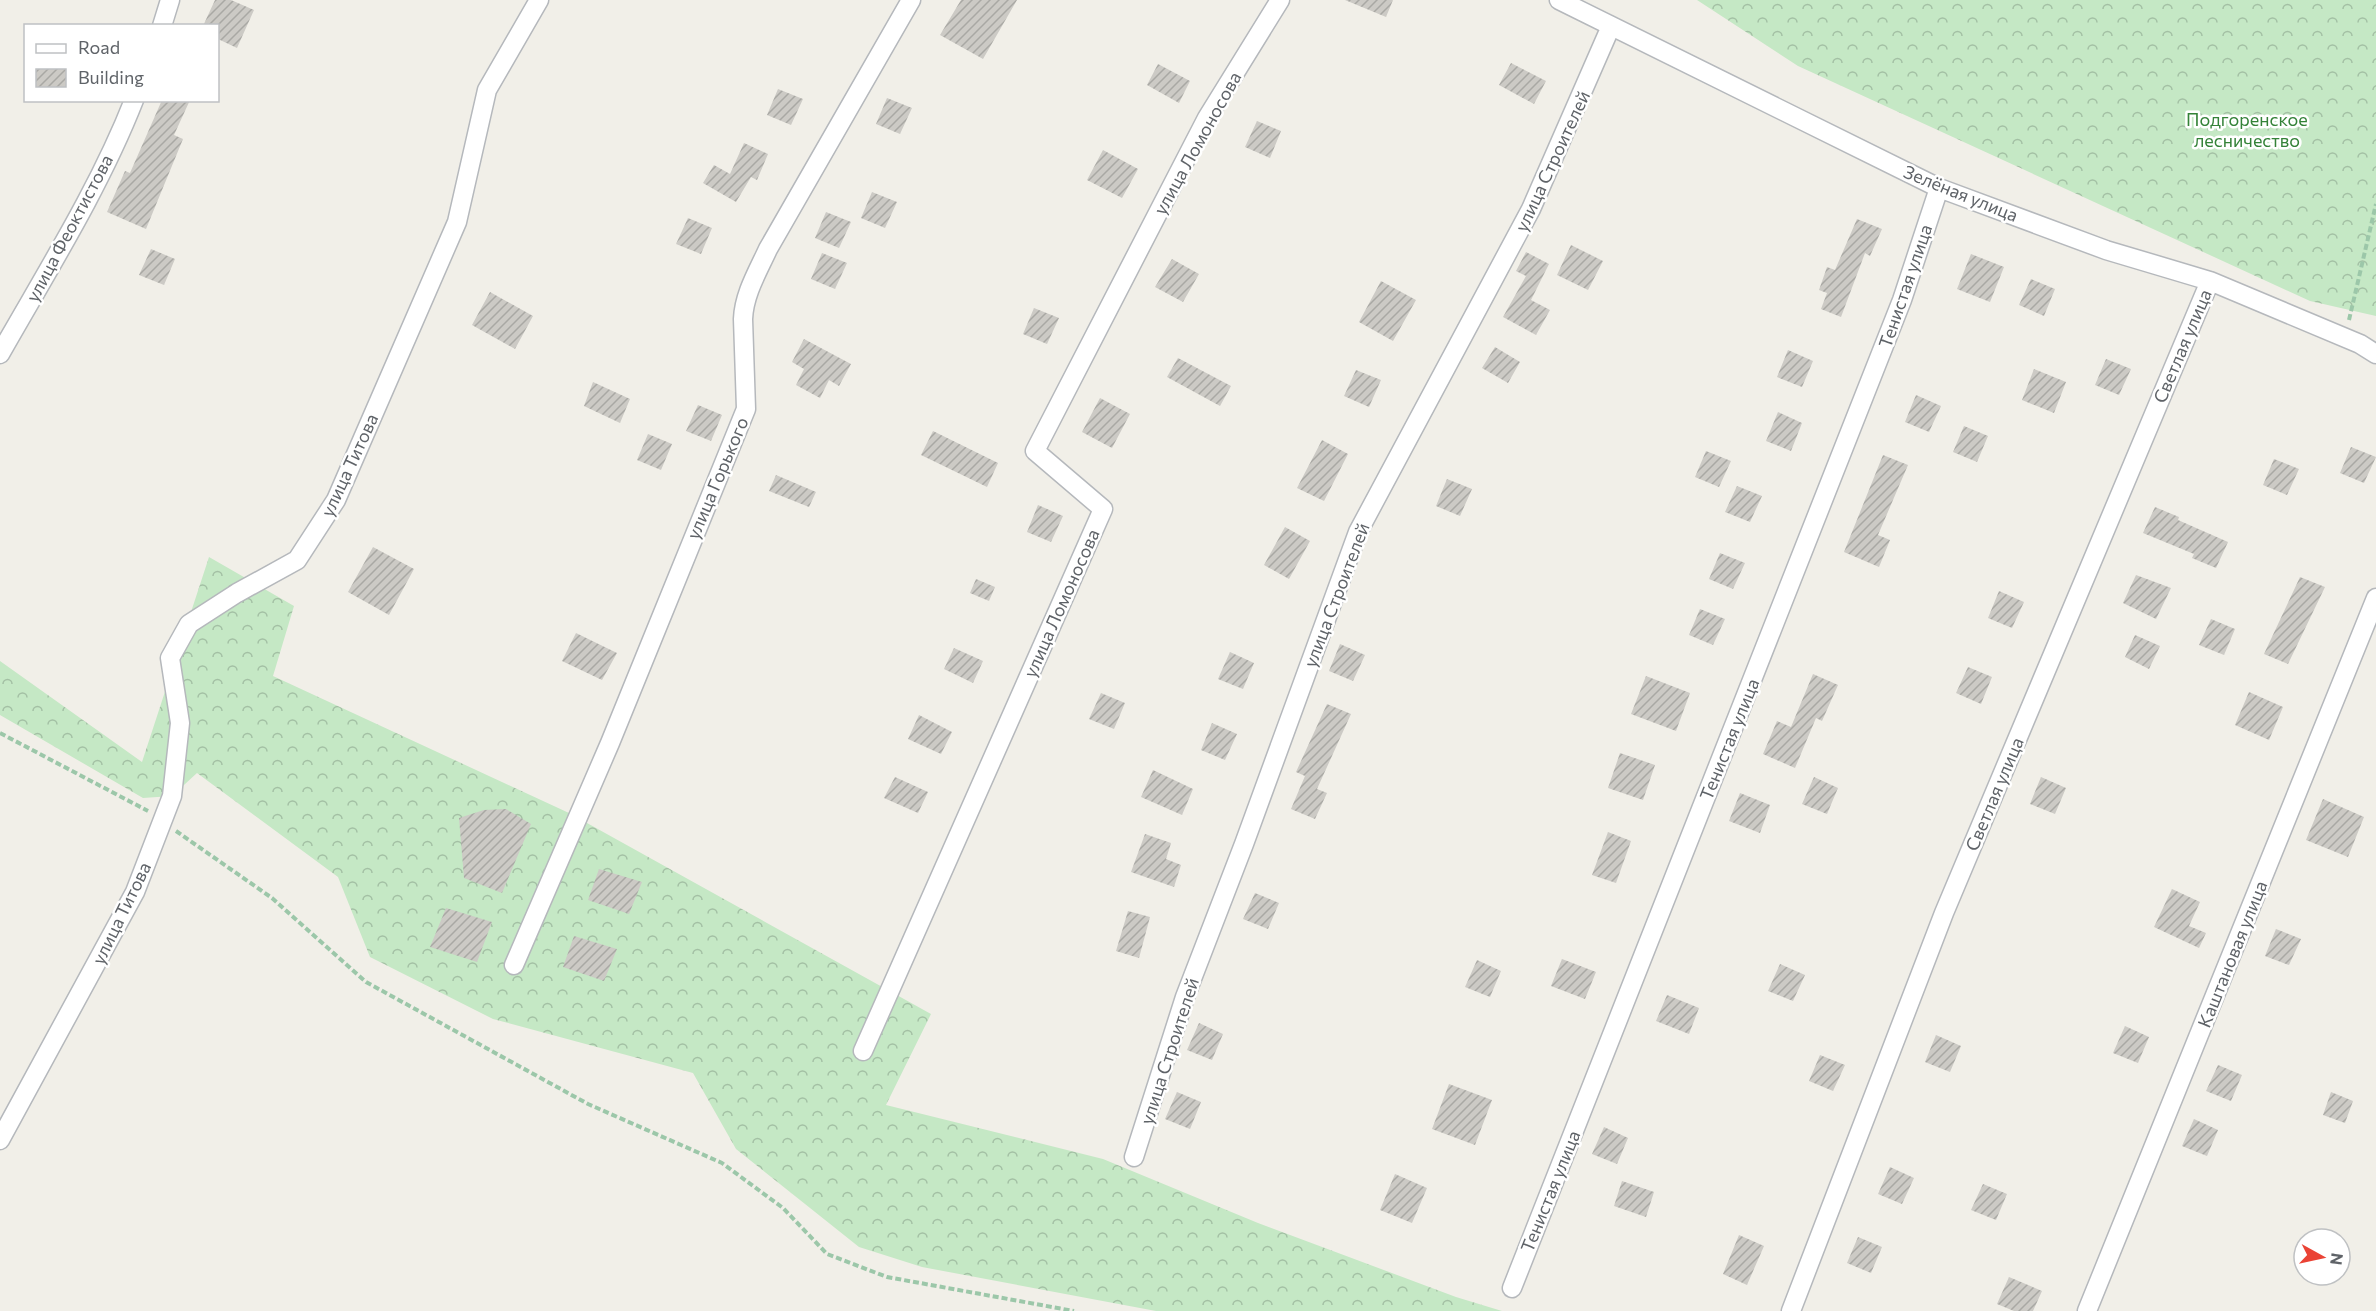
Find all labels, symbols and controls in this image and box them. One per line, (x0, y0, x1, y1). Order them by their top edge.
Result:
legend (24, 24, 219, 102)
text: Road (78, 36, 120, 58)
text: Building (78, 66, 144, 88)
street label: улица Ломоносова (1149, 68, 1245, 218)
street label: улица Строителей (1510, 87, 1594, 235)
park label: Подгоренское лесничество (2186, 108, 2308, 151)
street label: улица Феоктистова (21, 151, 117, 305)
street label: Зелёная улица (1901, 160, 2021, 226)
street label: Тенистая улица (1874, 221, 1936, 351)
street label: Светлая улица (2148, 286, 2216, 406)
street label: улица Титова (316, 410, 382, 520)
street label: улица Горького (681, 414, 753, 542)
street label: улица Строителей (1298, 520, 1374, 670)
street label: улица Ломоносова (1018, 525, 1104, 681)
street label: Тенистая улица (1695, 675, 1763, 803)
street label: Светлая улица (1960, 734, 2028, 854)
street label: улица Титова (87, 858, 155, 968)
street label: Каштановая улица (2193, 877, 2271, 1031)
street label: улица Строителей (1135, 975, 1203, 1127)
street label: Тенистая улица (1516, 1127, 1584, 1255)
north arrow (2292, 1227, 2352, 1287)
text: N (2327, 1252, 2348, 1266)

